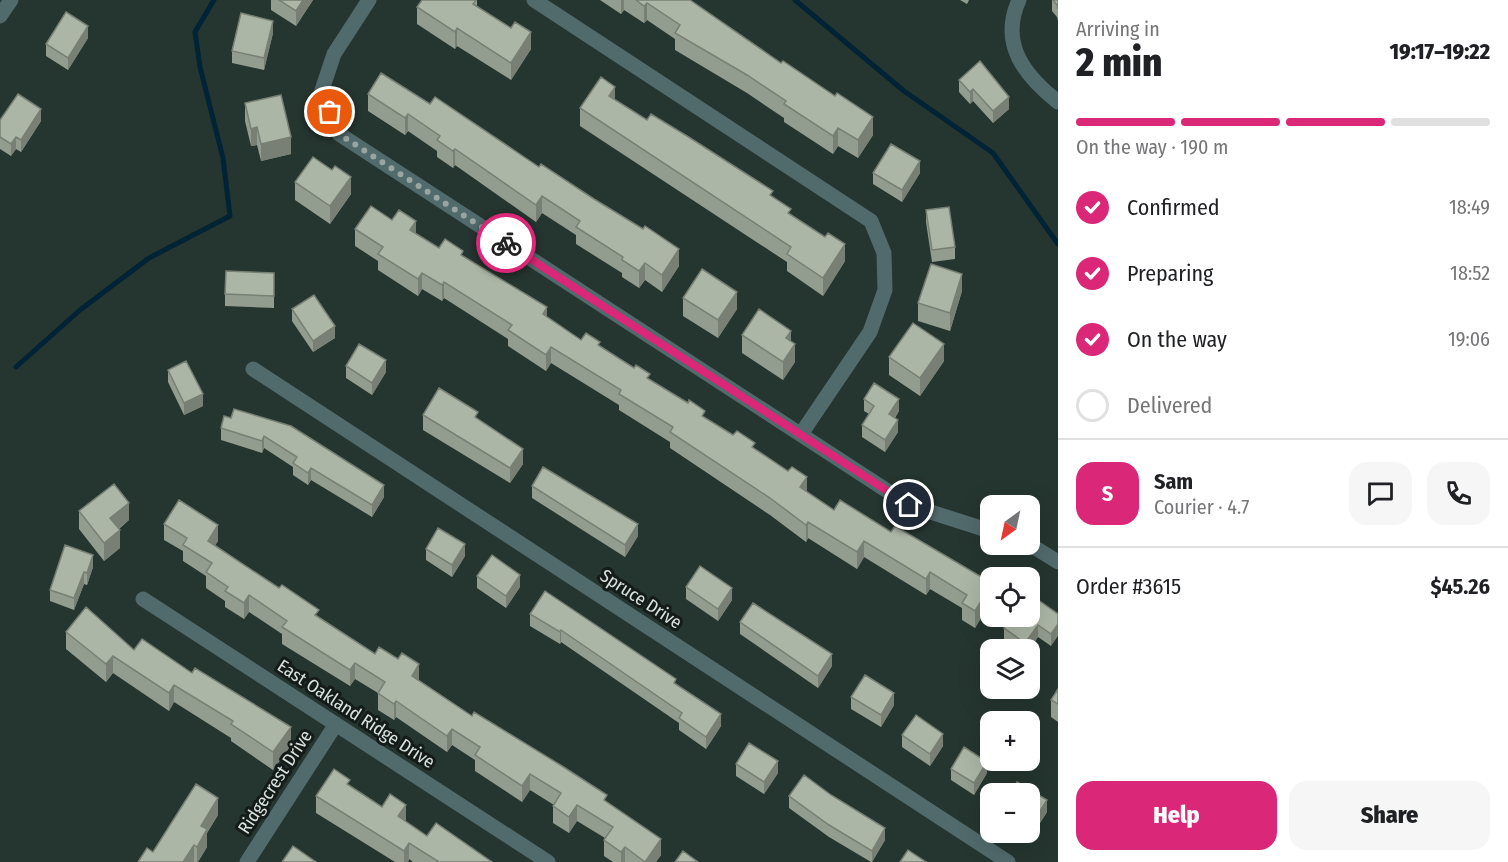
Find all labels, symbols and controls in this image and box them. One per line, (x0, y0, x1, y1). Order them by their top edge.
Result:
text: Arriving in (1076, 17, 1160, 41)
text: 19:17–19:22 (1390, 38, 1490, 65)
text: 2 min (1076, 40, 1162, 86)
pin (304, 86, 355, 137)
icon: bag (313, 95, 346, 128)
text: On the way · 190 m (1076, 135, 1228, 159)
icon: check (1076, 191, 1109, 224)
text: Confirmed (1127, 194, 1220, 221)
text: 18:49 (1449, 195, 1490, 219)
courier (476, 213, 536, 273)
icon: bike (490, 227, 523, 260)
icon: check (1076, 257, 1109, 290)
text: Preparing (1127, 260, 1213, 287)
text: 18:52 (1450, 261, 1490, 285)
icon: check (1076, 323, 1109, 356)
text: On the way (1127, 326, 1227, 353)
text: 19:06 (1448, 327, 1490, 351)
text: Delivered (1127, 392, 1212, 419)
button: chat (1349, 462, 1412, 525)
button: phone (1427, 462, 1490, 525)
text: Sam (1154, 468, 1193, 495)
pin (883, 479, 934, 530)
text: S (1102, 480, 1113, 507)
icon: home (892, 488, 925, 521)
north arrow (980, 495, 1040, 555)
map controls (980, 495, 1040, 843)
text: Courier · 4.7 (1154, 495, 1249, 519)
street label: Spruce Drive (596, 565, 686, 634)
button: locate (980, 567, 1040, 627)
text: Order #3615 (1076, 573, 1181, 600)
text: $45.26 (1430, 573, 1490, 600)
button: layers (980, 639, 1040, 699)
street label: East Oakland Ridge Drive (273, 655, 439, 773)
button: + (980, 711, 1040, 771)
street label: Ridgecrest Drive (233, 726, 317, 838)
button: Help (1076, 781, 1277, 850)
button: Share (1289, 781, 1490, 850)
button: − (980, 783, 1040, 843)

